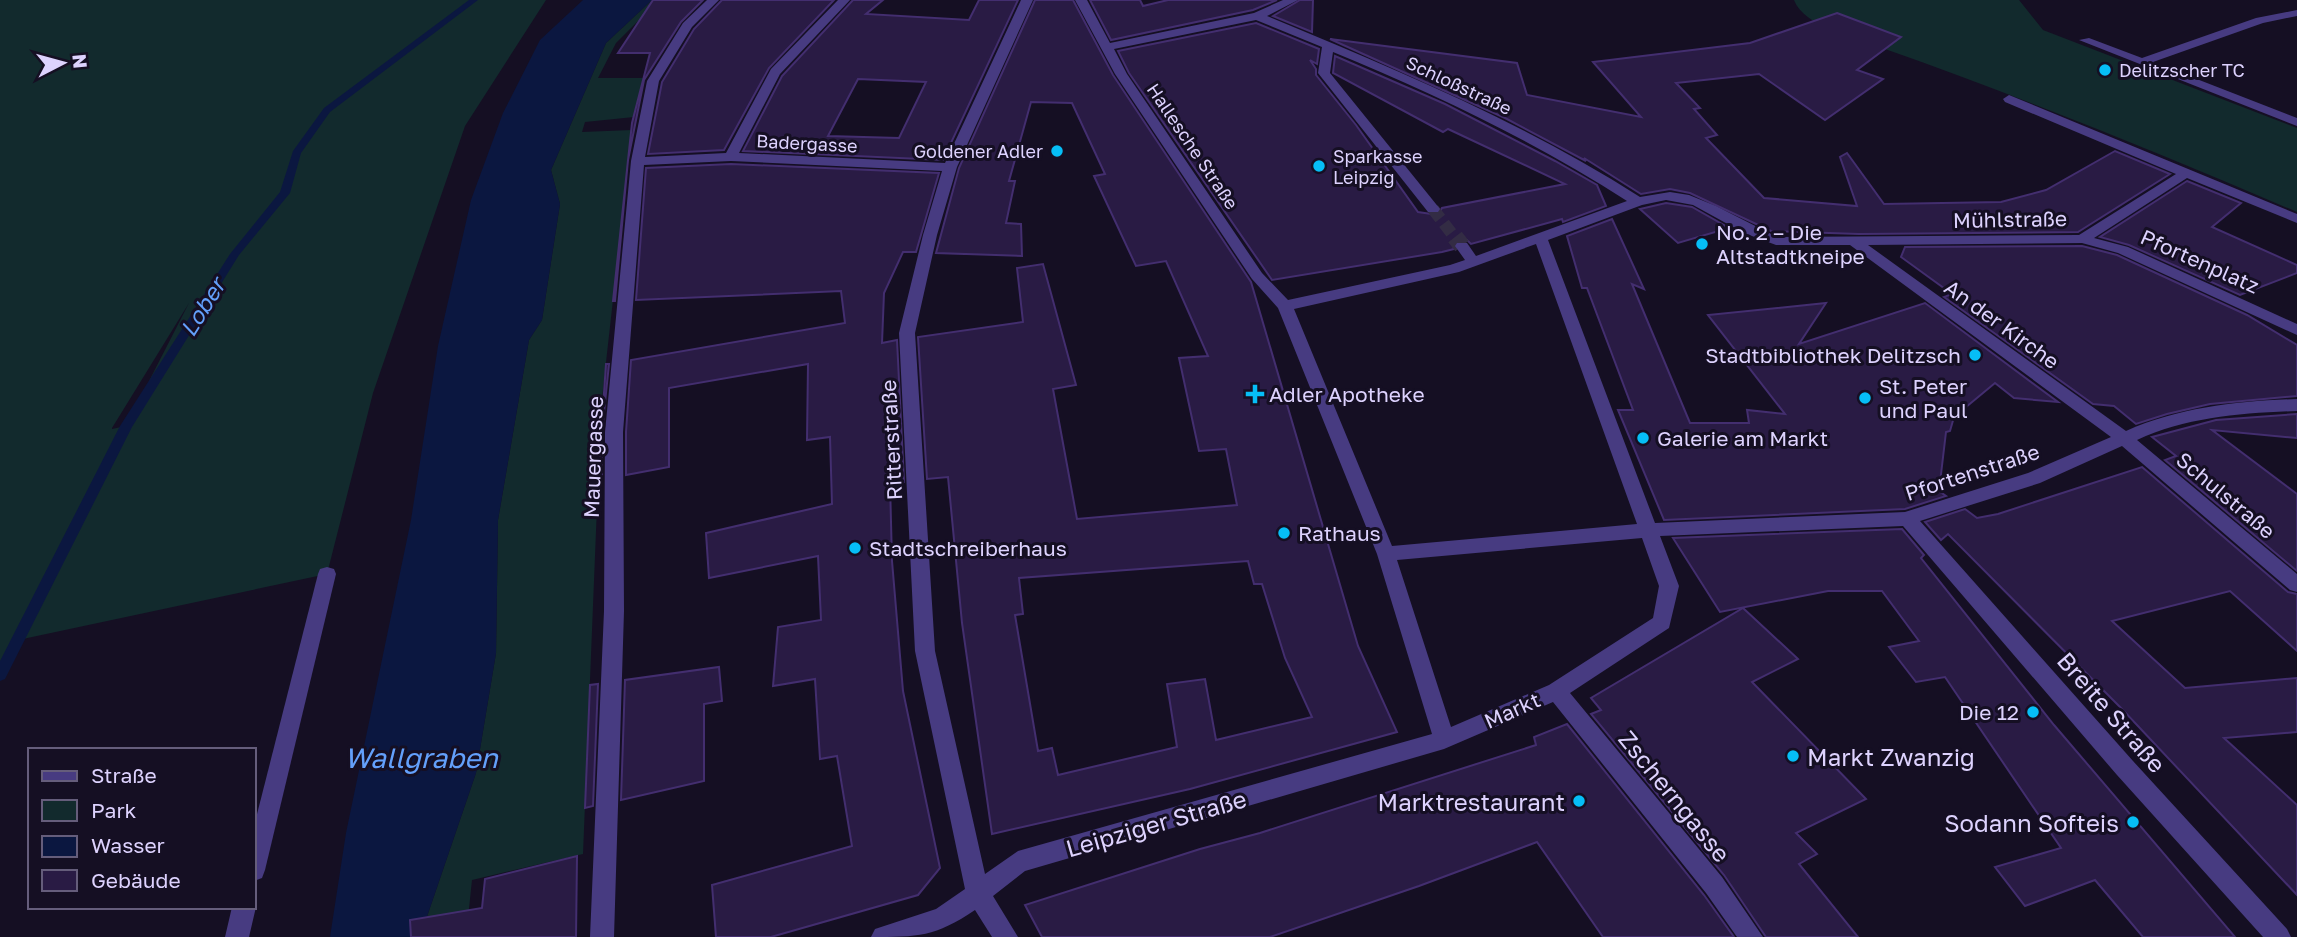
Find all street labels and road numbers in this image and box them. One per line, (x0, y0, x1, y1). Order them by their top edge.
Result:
street label: Schloßstraße (1403, 51, 1515, 119)
street label: Hallesche Straße (1143, 79, 1243, 213)
street label: Badergasse (756, 129, 858, 157)
street label: Mühlstraße (1953, 205, 2067, 233)
street label: Pfortenplatz (2137, 223, 2263, 299)
street label: An der Kirche (1940, 274, 2064, 374)
street label: Ritterstraße (875, 379, 907, 501)
street label: Mauergasse (578, 396, 608, 518)
street label: Pfortenstraße (1901, 438, 2043, 506)
street label: Schulstraße (2171, 446, 2281, 544)
street label: Breite Straße (2052, 646, 2172, 778)
street label: Markt (1480, 686, 1544, 734)
street label: Zscherngasse (1613, 724, 1737, 868)
street label: Leipziger Straße (1062, 783, 1250, 863)

